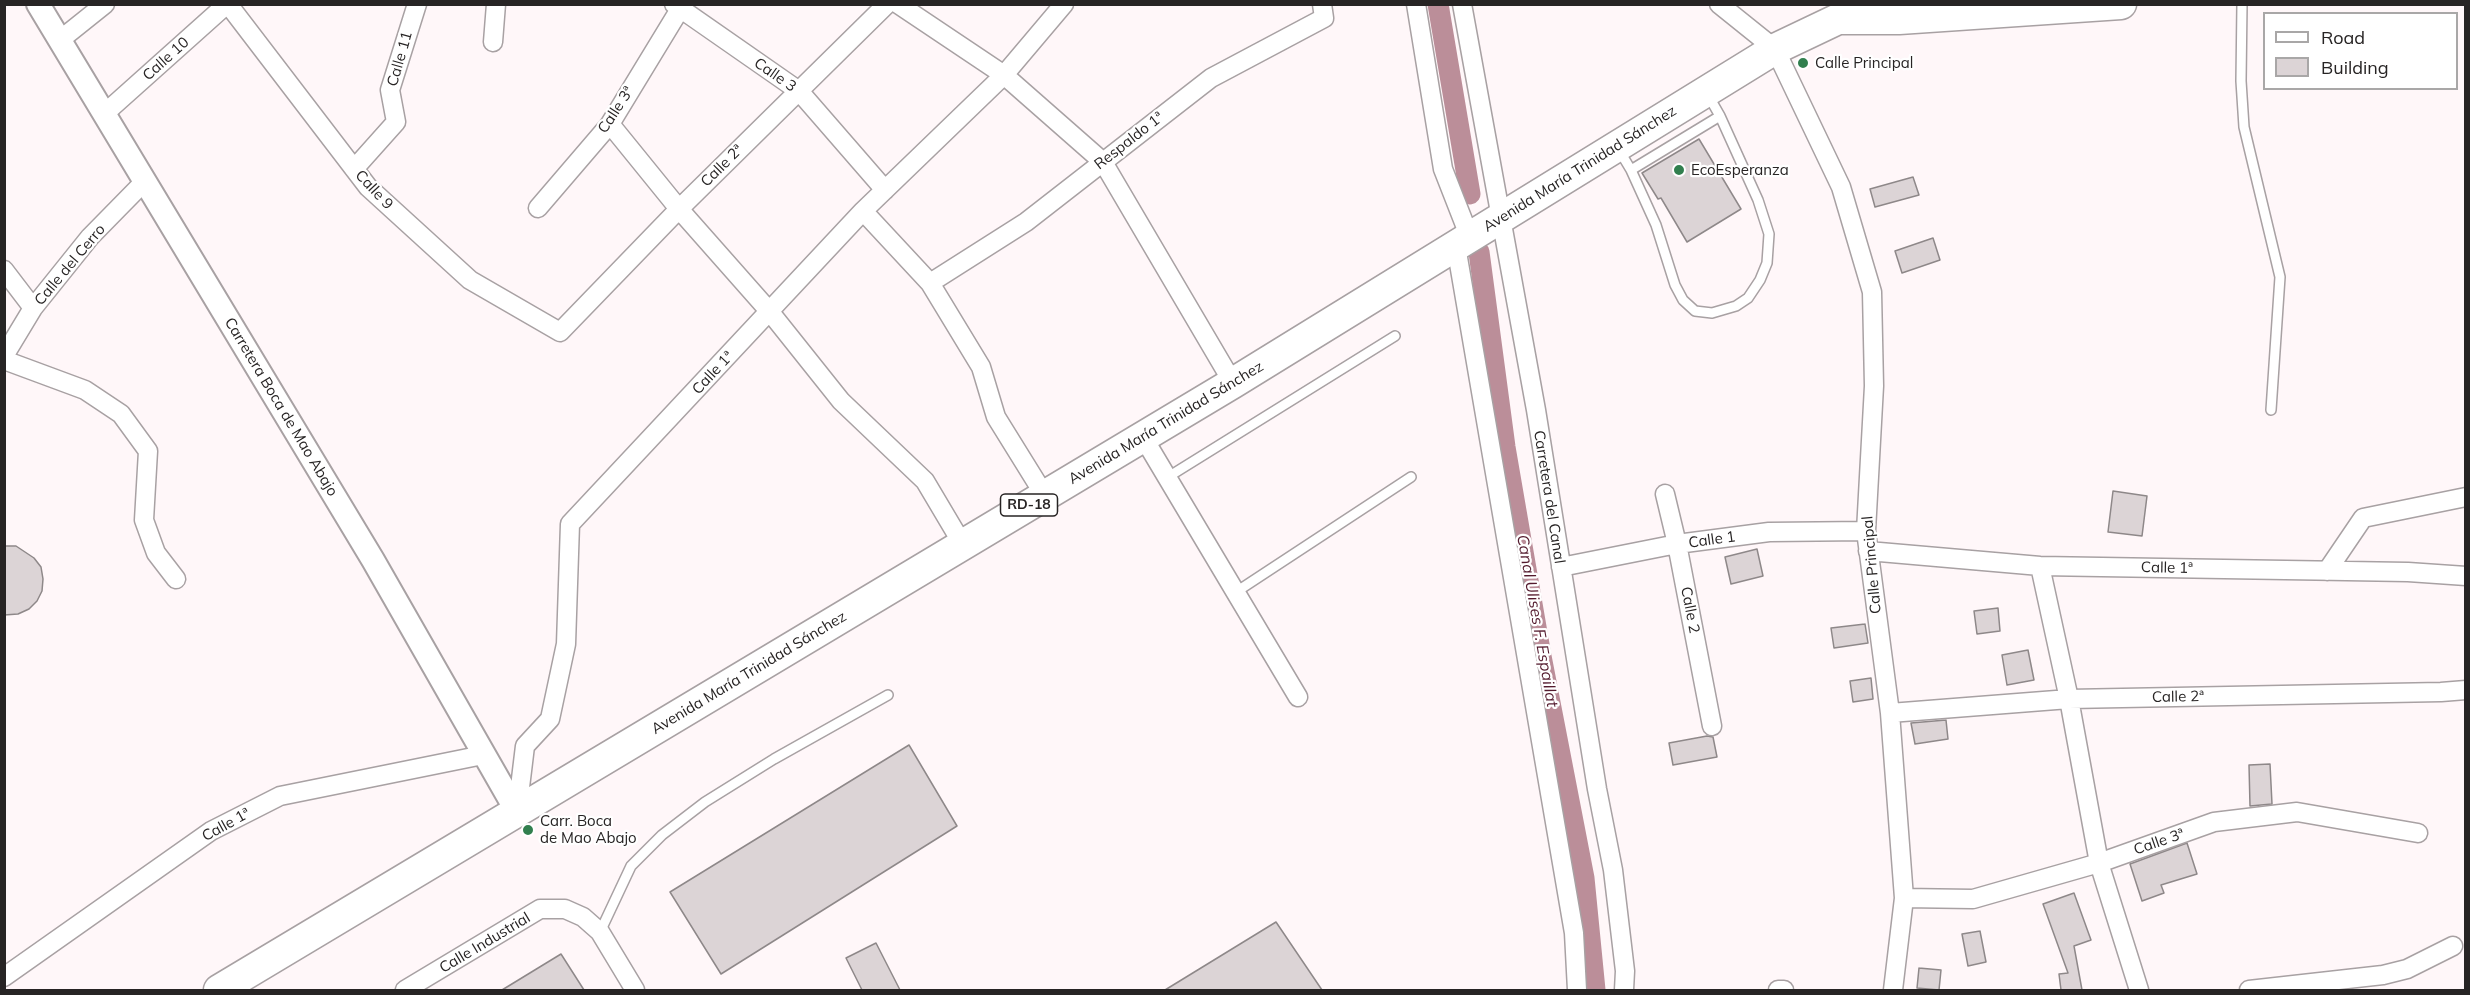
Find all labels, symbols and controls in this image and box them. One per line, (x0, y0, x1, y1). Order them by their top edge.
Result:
legend (2263, 12, 2458, 90)
text: Road (2321, 26, 2365, 49)
street label: Calle 11 (384, 29, 416, 89)
street label: Calle 10 (139, 33, 193, 85)
street label: Calle 3 (750, 54, 800, 96)
place label: Calle Principal (1815, 54, 1913, 72)
marker: Calle Principal (1796, 56, 1810, 70)
text: Building (2321, 56, 2389, 79)
street label: Calle 3ª (594, 83, 638, 137)
street label: Avenida María Trinidad Sánchez (1480, 102, 1680, 236)
street label: Respaldo 1ª (1091, 108, 1167, 174)
street label: Calle 2ª (697, 141, 747, 191)
place label: EcoEsperanza (1691, 161, 1789, 179)
marker: EcoEsperanza (1672, 163, 1686, 177)
street label: Calle 9 (351, 167, 397, 213)
street label: Calle del Cerro (31, 221, 109, 309)
street label: Carretera Boca de Mao Abajo (220, 314, 342, 500)
street label: Calle 1ª (689, 348, 737, 398)
street label: Avenida María Trinidad Sánchez (1065, 358, 1267, 488)
street label: Carretera del Canal (1530, 429, 1568, 565)
road number: RD-18 (1000, 494, 1058, 516)
street label: Calle Principal (1859, 515, 1885, 615)
street label: Calle 1 (1687, 528, 1737, 552)
water label: Canal Ulises F. Espaillat (1512, 533, 1562, 709)
street label: Calle 1ª (2141, 559, 2193, 577)
street label: Calle 2 (1677, 585, 1703, 635)
street label: Avenida María Trinidad Sánchez (648, 608, 850, 738)
street label: Calle 2ª (2152, 688, 2204, 706)
street label: Calle 1ª (199, 804, 253, 846)
place label: Carr. Boca de Mao Abajo (540, 812, 637, 847)
marker: Carr. Boca de Mao Abajo (521, 823, 535, 837)
street label: Calle 3ª (2131, 825, 2187, 859)
street label: Calle Industrial (436, 909, 534, 977)

